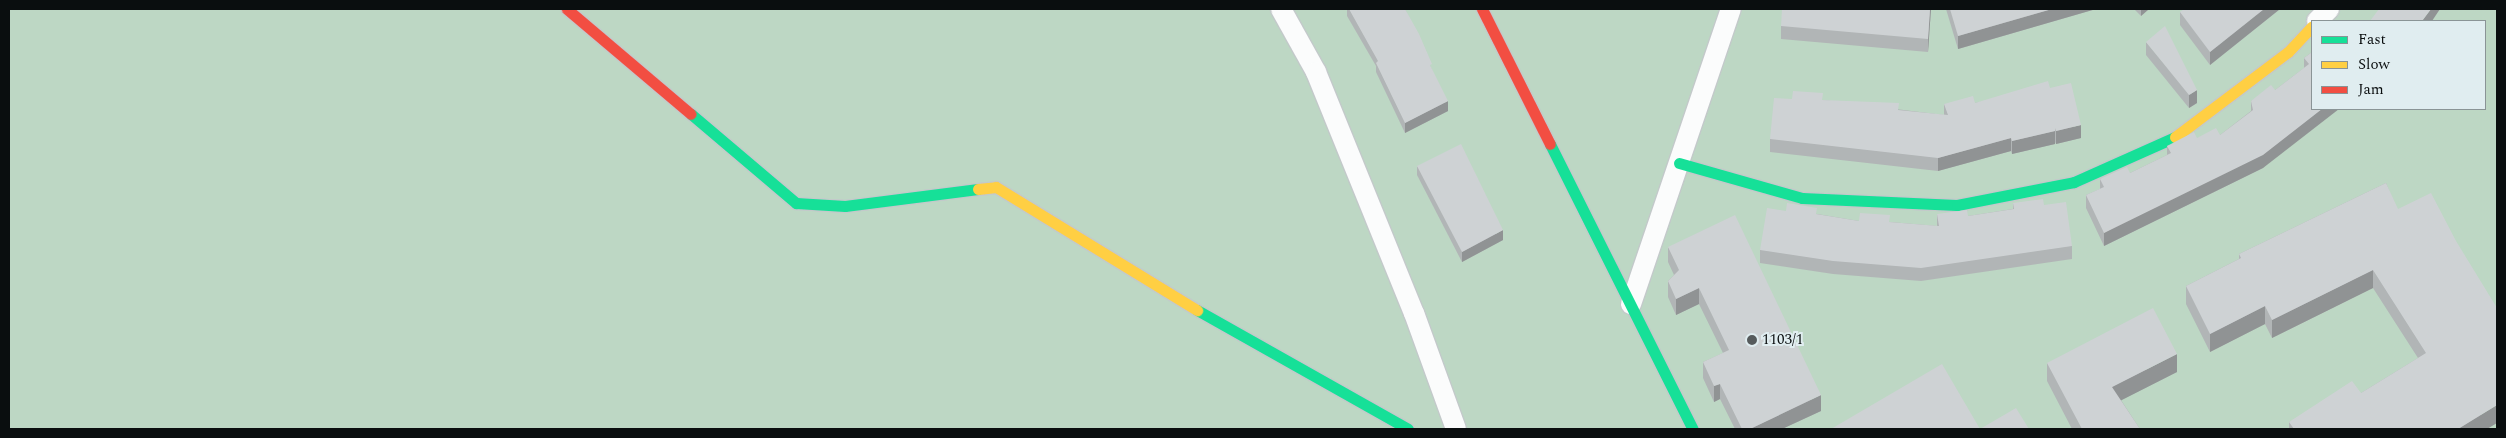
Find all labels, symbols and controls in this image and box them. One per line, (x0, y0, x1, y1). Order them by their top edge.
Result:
legend (2311, 20, 2486, 110)
text: Fast (2358, 28, 2386, 51)
text: Slow (2358, 53, 2390, 76)
text: Jam (2358, 78, 2384, 101)
place label: 1103/1 (1762, 331, 1803, 349)
marker: 1103/1 (1746, 334, 1758, 346)

